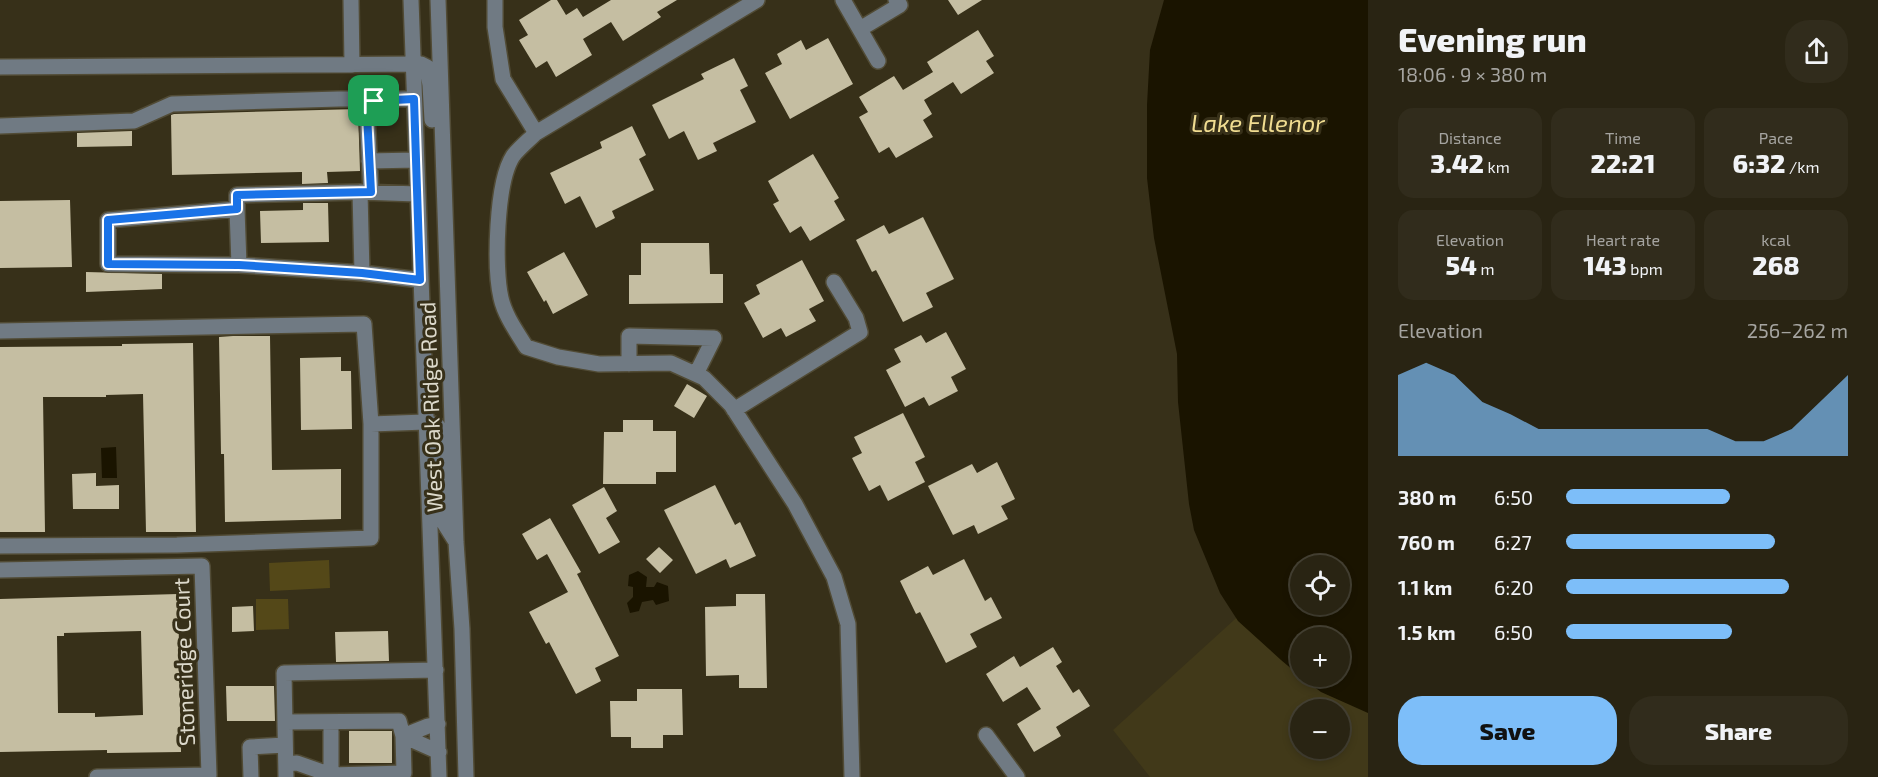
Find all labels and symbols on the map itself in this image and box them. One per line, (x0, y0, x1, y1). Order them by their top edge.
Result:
pin (348, 75, 399, 126)
water label: Lake Ellenor (1191, 108, 1325, 137)
street label: West Oak Ridge Road (413, 301, 447, 513)
street label: Stoneridge Court (167, 577, 199, 747)

